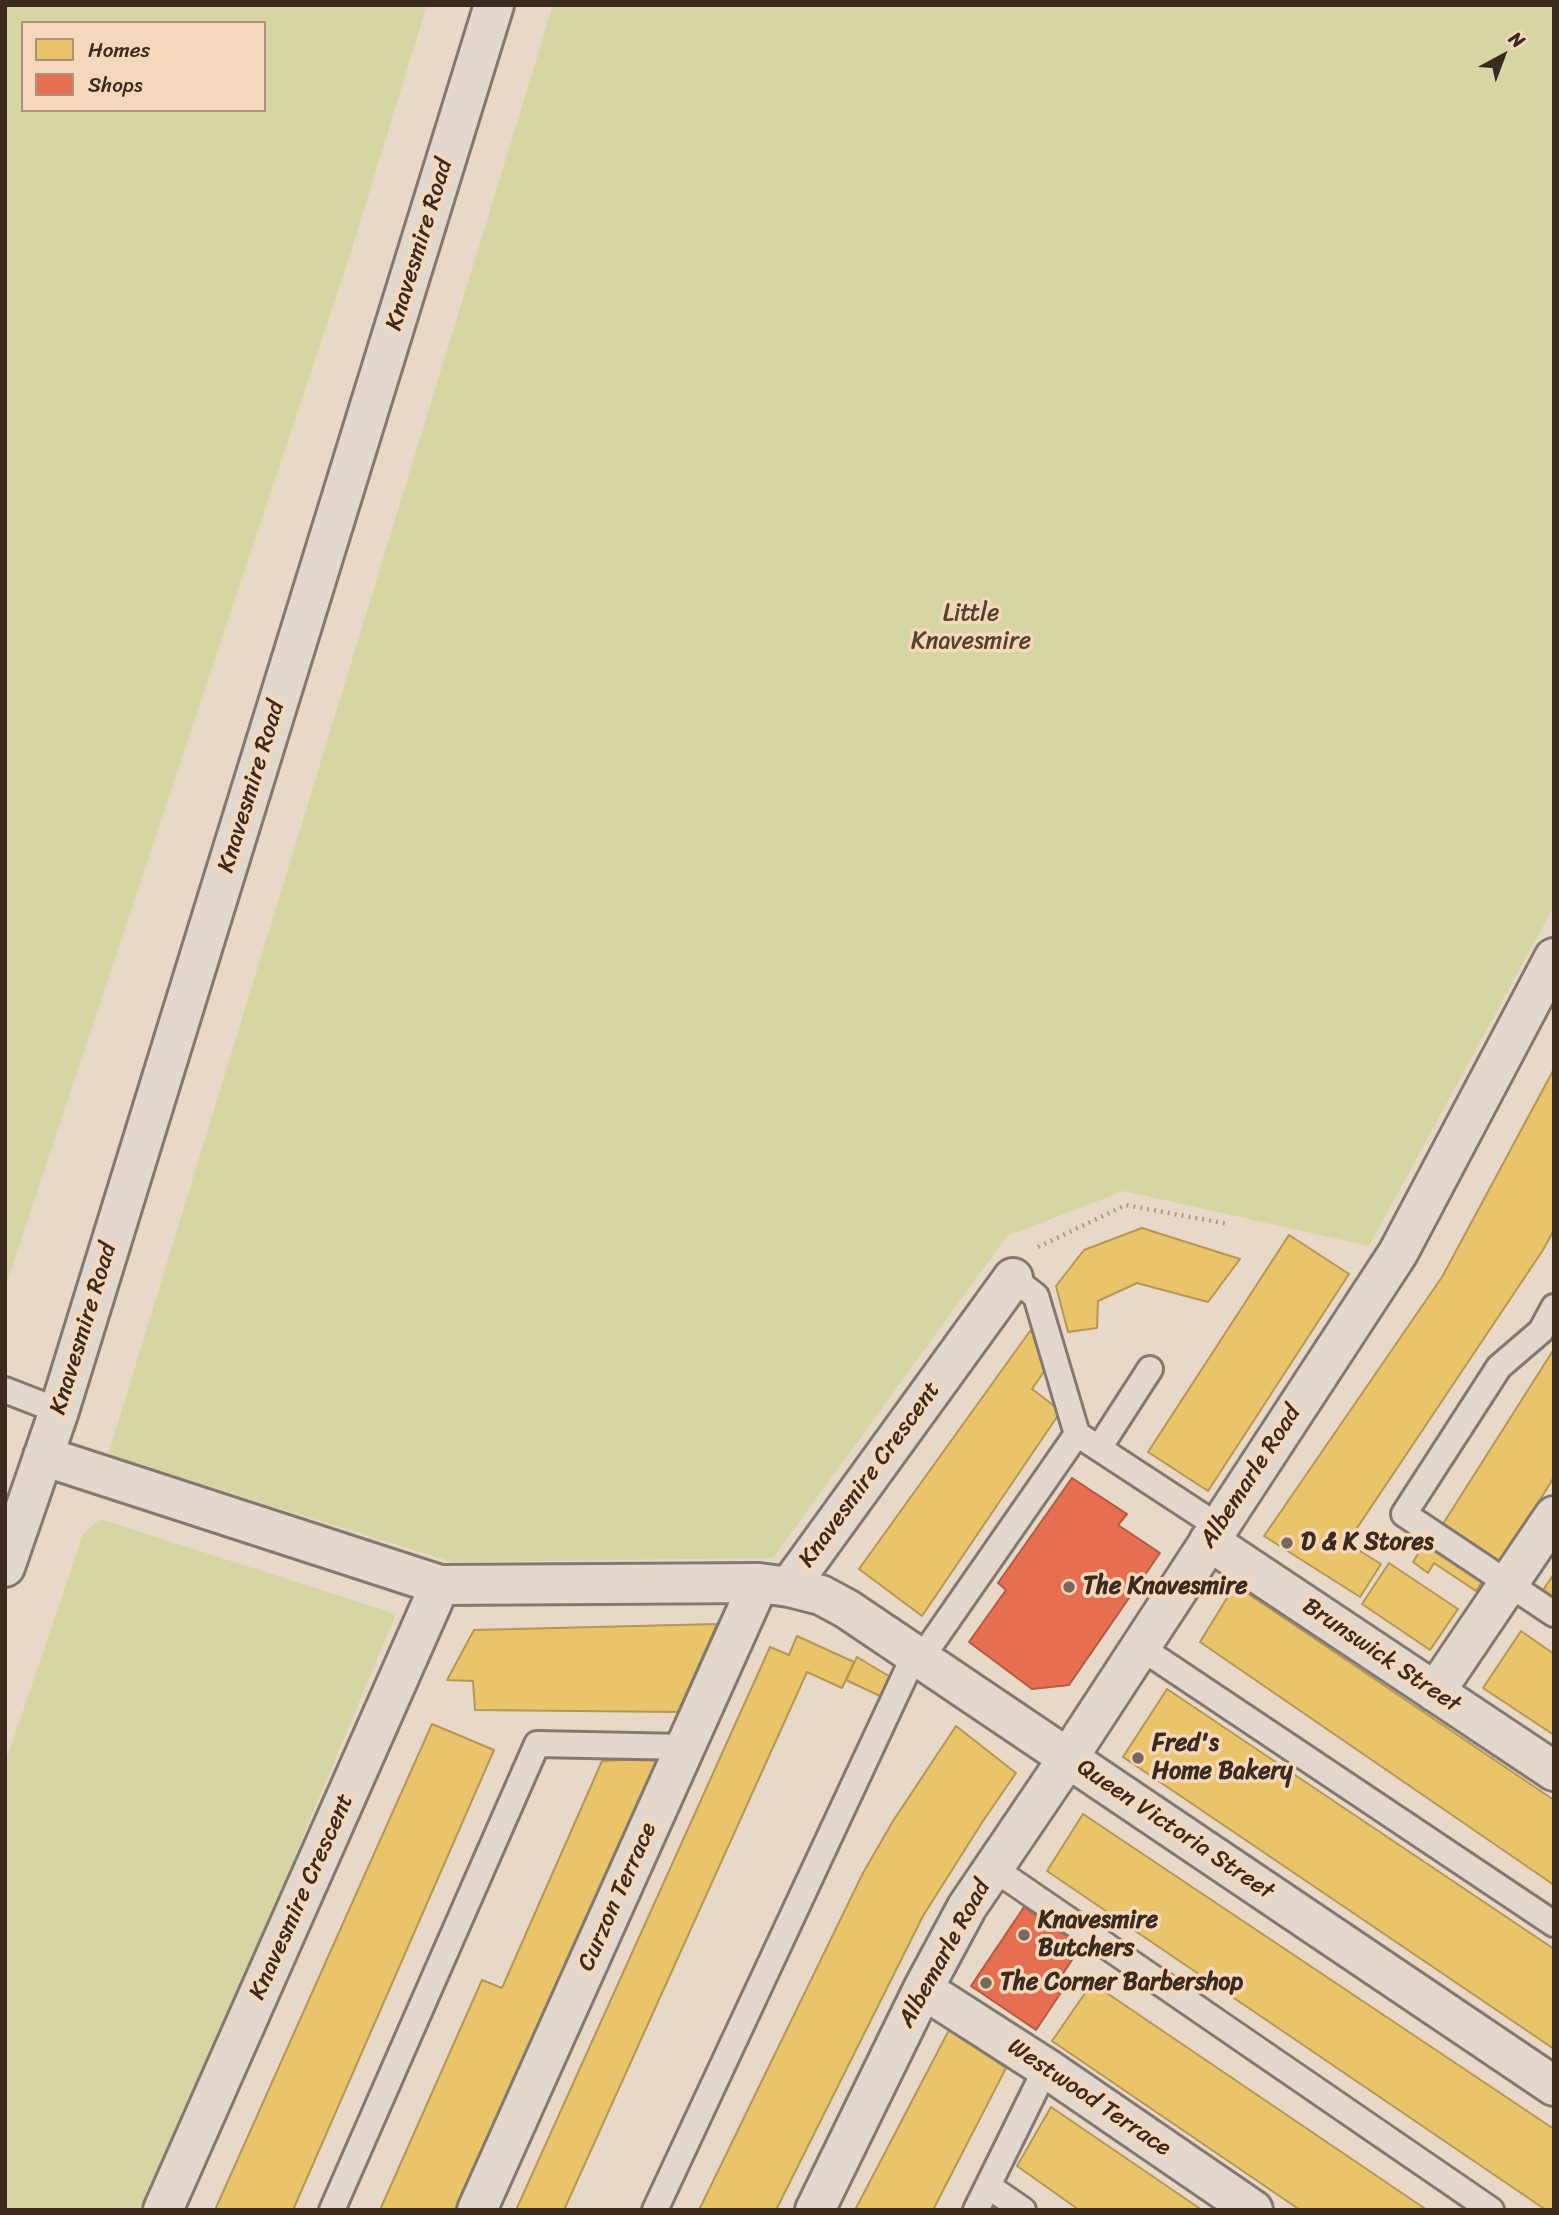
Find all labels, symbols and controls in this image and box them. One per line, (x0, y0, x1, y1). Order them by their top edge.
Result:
legend (21, 21, 266, 112)
north arrow (1468, 21, 1538, 91)
text: N (1501, 23, 1533, 57)
text: Homes (88, 31, 150, 69)
text: Shops (88, 66, 143, 104)
street label: Knavesmire Road (380, 156, 460, 334)
park label: Little Knavesmire (911, 600, 1031, 656)
street label: Knavesmire Road (212, 698, 292, 876)
street label: Knavesmire Road (44, 1240, 124, 1418)
street label: Knavesmire Crescent (793, 1377, 947, 1573)
street label: Albemarle Road (1194, 1400, 1308, 1554)
place label: D & K Stores (1301, 1529, 1434, 1557)
marker: D & K Stores (1279, 1535, 1295, 1551)
place label: The Knavesmire (1083, 1573, 1248, 1601)
marker: The Knavesmire (1061, 1579, 1077, 1595)
street label: Brunswick Street (1296, 1592, 1466, 1720)
place label: Fred's Home Bakery (1152, 1730, 1293, 1786)
marker: Fred's Home Bakery (1130, 1750, 1146, 1766)
street label: Queen Victoria Street (1071, 1753, 1279, 1907)
street label: Knavesmire Crescent (244, 1790, 360, 2004)
street label: Curzon Terrace (572, 1818, 664, 1976)
street label: Albemarle Road (893, 1875, 997, 2033)
place label: Knavesmire Butchers (1038, 1907, 1158, 1963)
marker: Knavesmire Butchers (1016, 1927, 1032, 1943)
place label: The Corner Barbershop (1000, 1969, 1243, 1997)
marker: The Corner Barbershop (978, 1975, 994, 1991)
street label: Westwood Terrace (1002, 2033, 1176, 2163)

